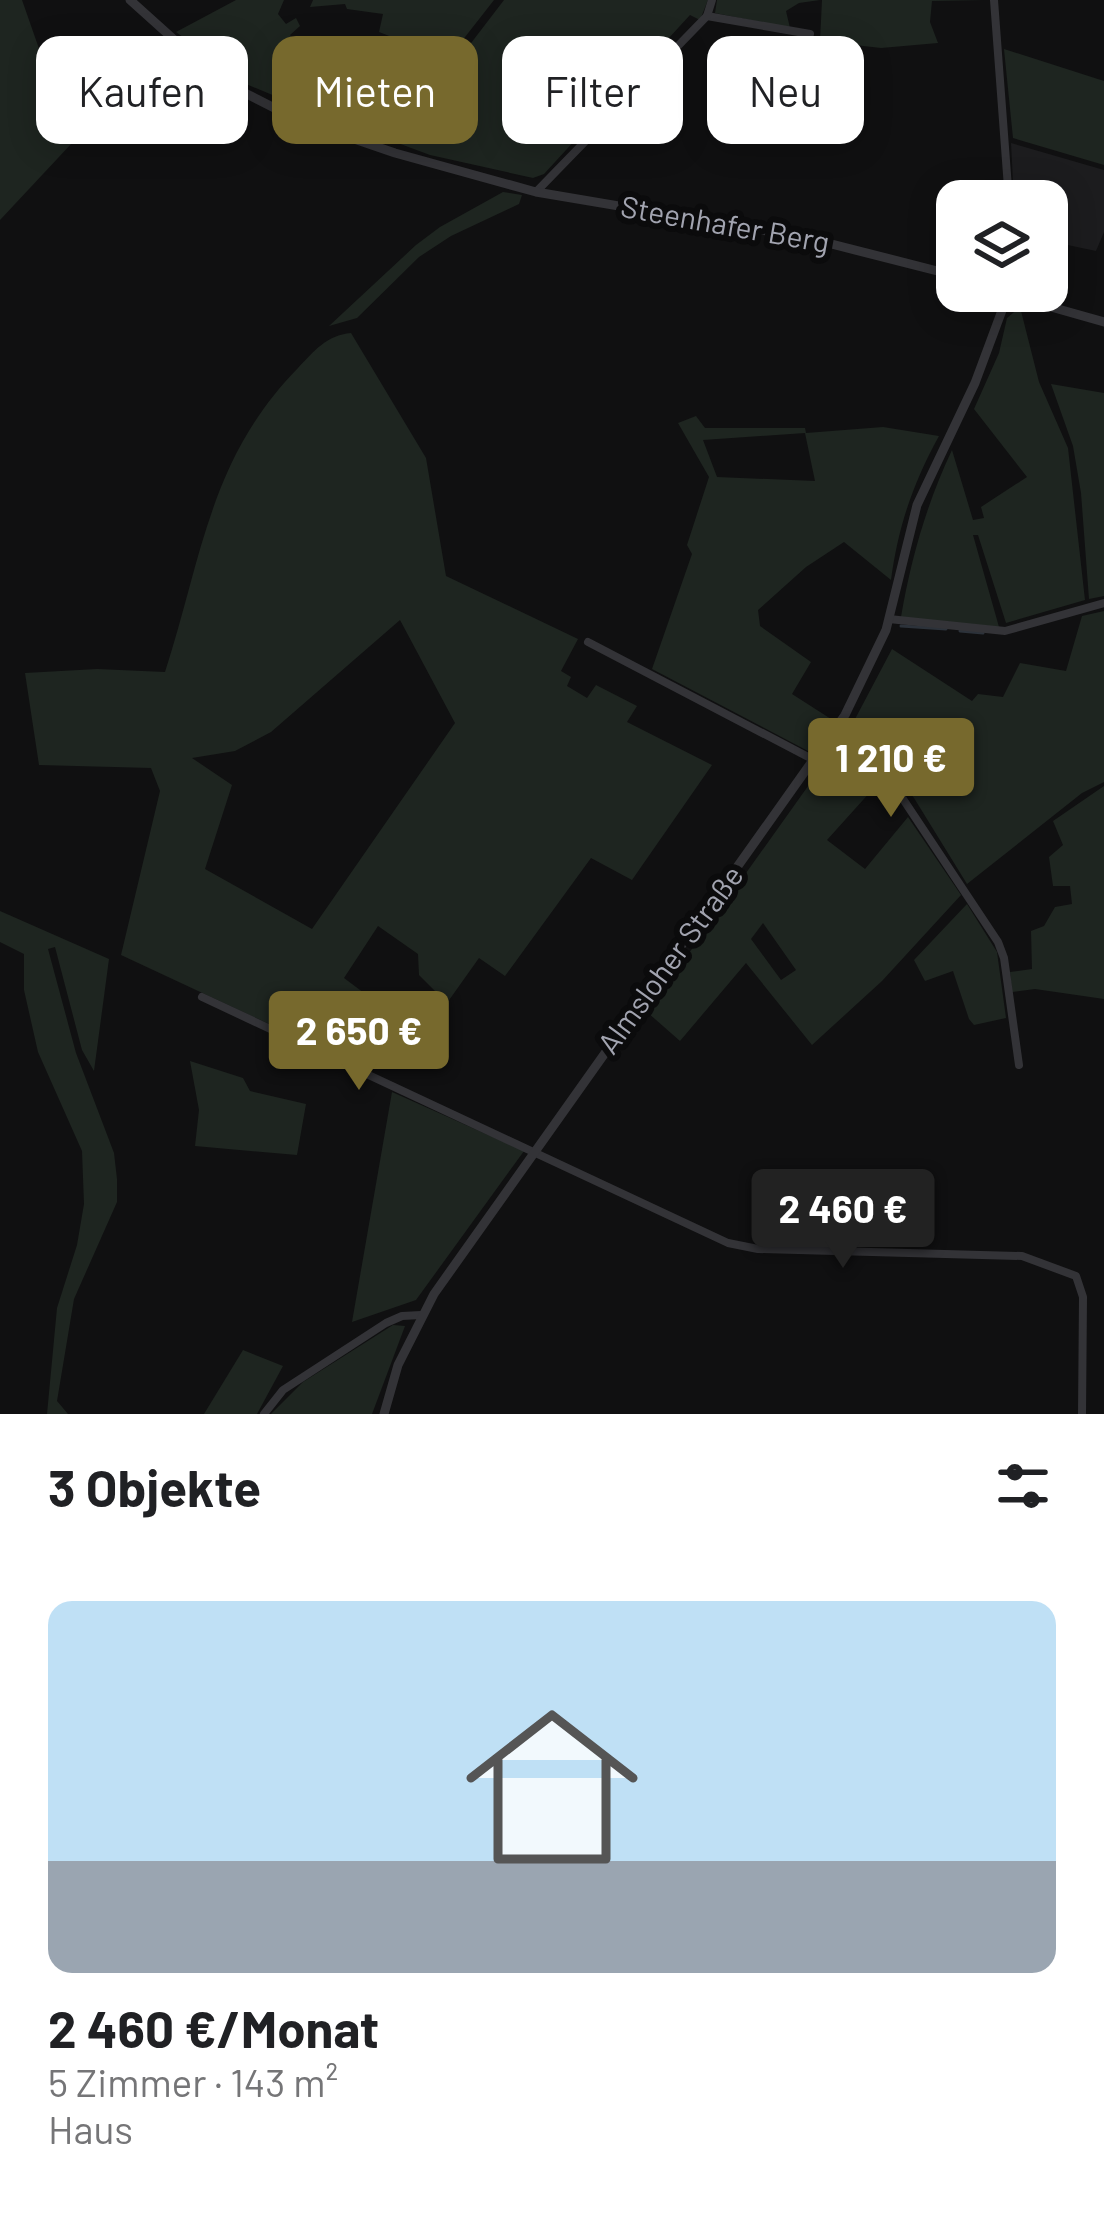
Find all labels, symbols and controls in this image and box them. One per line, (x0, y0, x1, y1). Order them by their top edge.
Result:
chip: Kaufen (36, 36, 248, 144)
chip: Mieten (272, 36, 478, 144)
chip: Filter (502, 36, 683, 144)
chip: Neu (707, 36, 864, 144)
map controls (936, 180, 1068, 312)
button: layers (936, 180, 1068, 312)
street label: Steenhafer Berg (618, 187, 832, 259)
pin: 1 210 € (780, 718, 1002, 820)
text: 1 210 € (835, 733, 947, 780)
street label: Almsloher Straße (589, 858, 750, 1060)
pin: 2 650 € (248, 991, 470, 1093)
text: 2 650 € (296, 1006, 422, 1053)
pin: 2 460 € (732, 1169, 954, 1271)
text: 2 460 € (779, 1184, 907, 1231)
icon: filters (990, 1453, 1056, 1519)
text: 3 Objekte (48, 1456, 261, 1517)
icon: home (444, 1679, 660, 1895)
text: 2 460 €/Monat (48, 1997, 379, 2058)
text: 5 Zimmer · 143 m² (48, 2058, 338, 2105)
text: Haus (48, 2105, 133, 2152)

